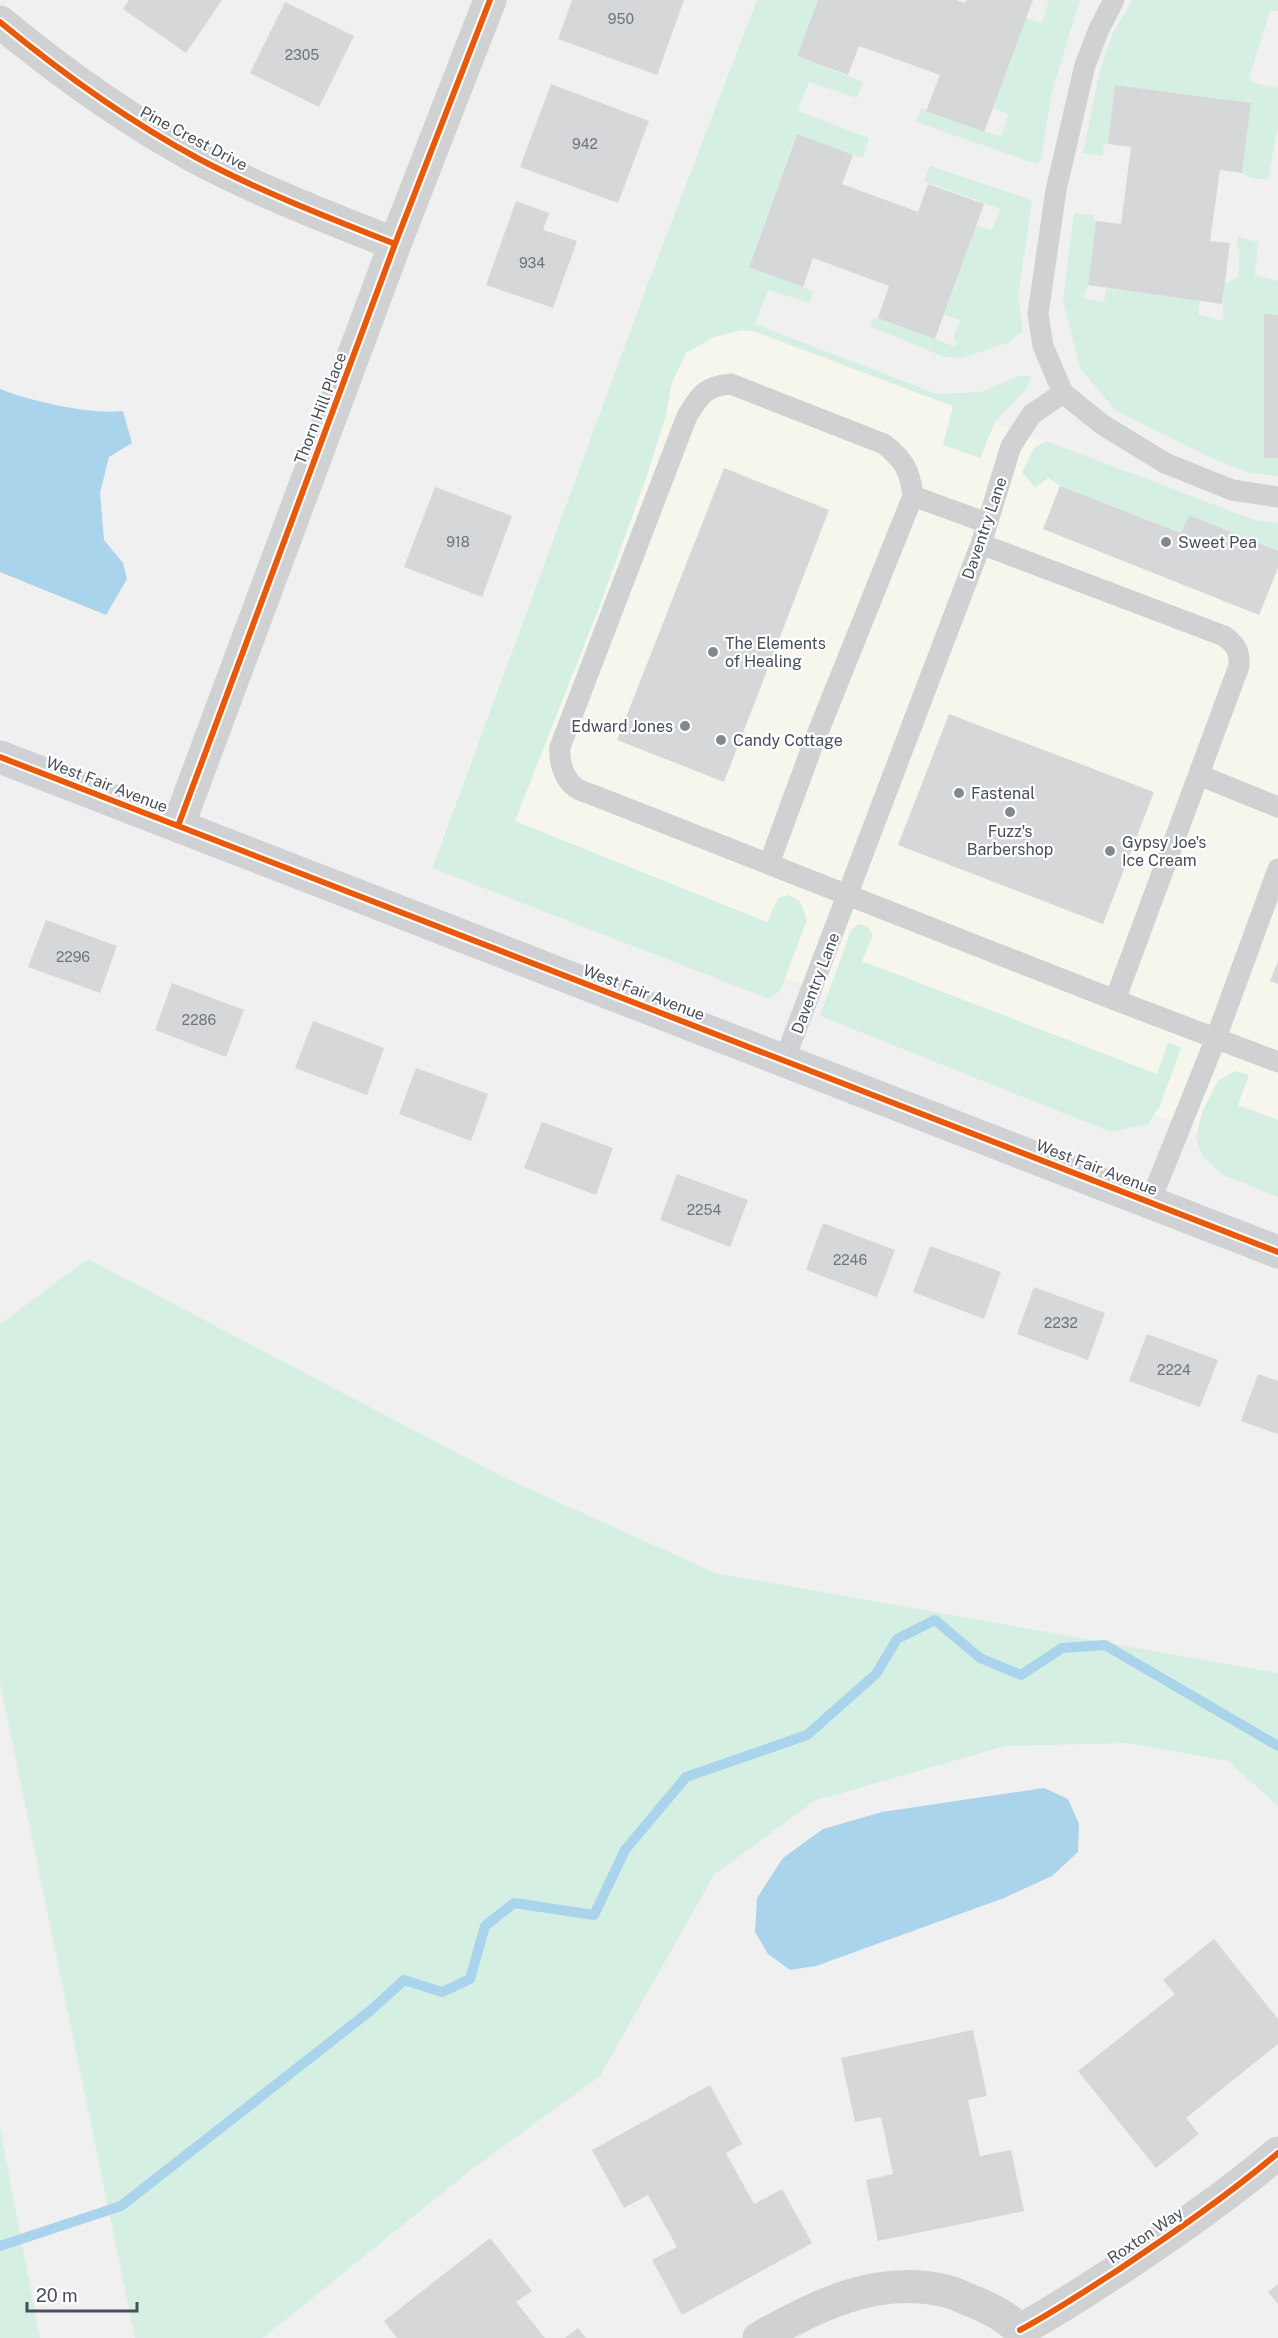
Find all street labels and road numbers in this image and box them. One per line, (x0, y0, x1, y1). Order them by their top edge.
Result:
street label: Pine Crest Drive (137, 102, 251, 175)
street label: Thorn Hill Place (290, 350, 351, 467)
street label: Daventry Lane (958, 475, 1011, 582)
street label: West Fair Avenue (43, 752, 170, 816)
street label: Daventry Lane (787, 930, 843, 1036)
street label: West Fair Avenue (580, 960, 707, 1024)
street label: West Fair Avenue (1033, 1135, 1160, 1199)
street label: Roxton Way (1104, 2203, 1187, 2268)

